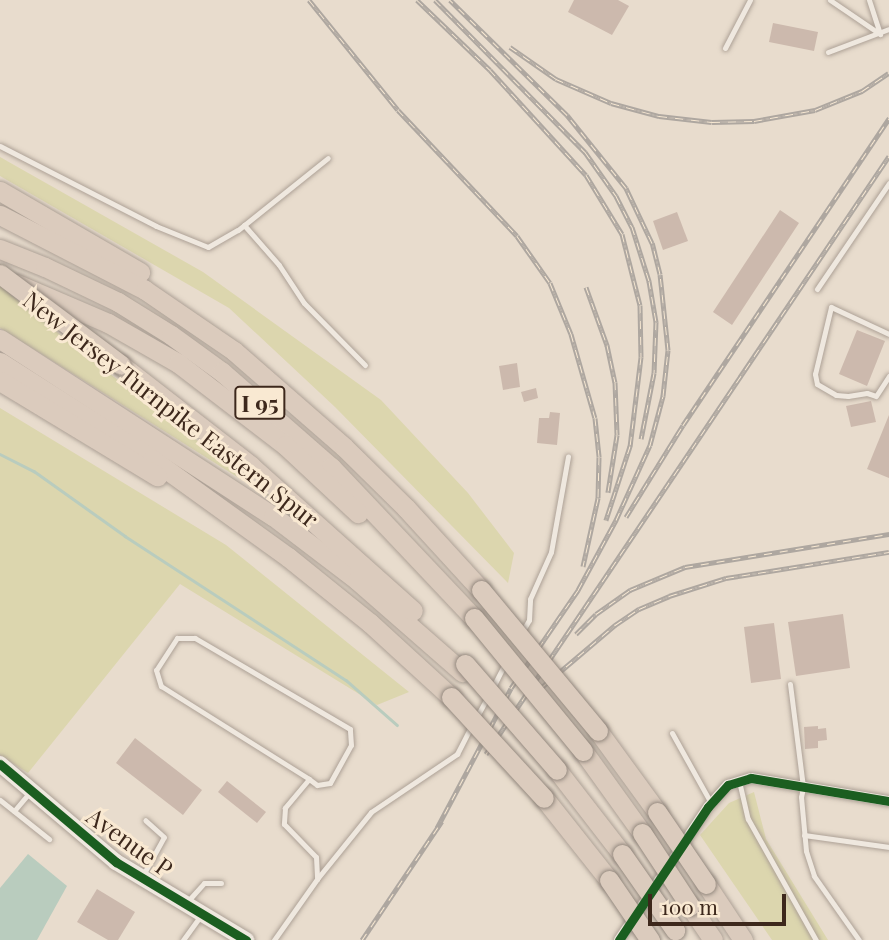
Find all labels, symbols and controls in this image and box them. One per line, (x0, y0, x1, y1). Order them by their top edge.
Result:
street label: New Jersey Turnpike Eastern Spur (17, 284, 325, 534)
road number: I 95 (234, 384, 286, 422)
street label: Avenue P (81, 801, 179, 883)
scale bar (651, 880, 789, 924)
text: 100 m (661, 892, 718, 920)

